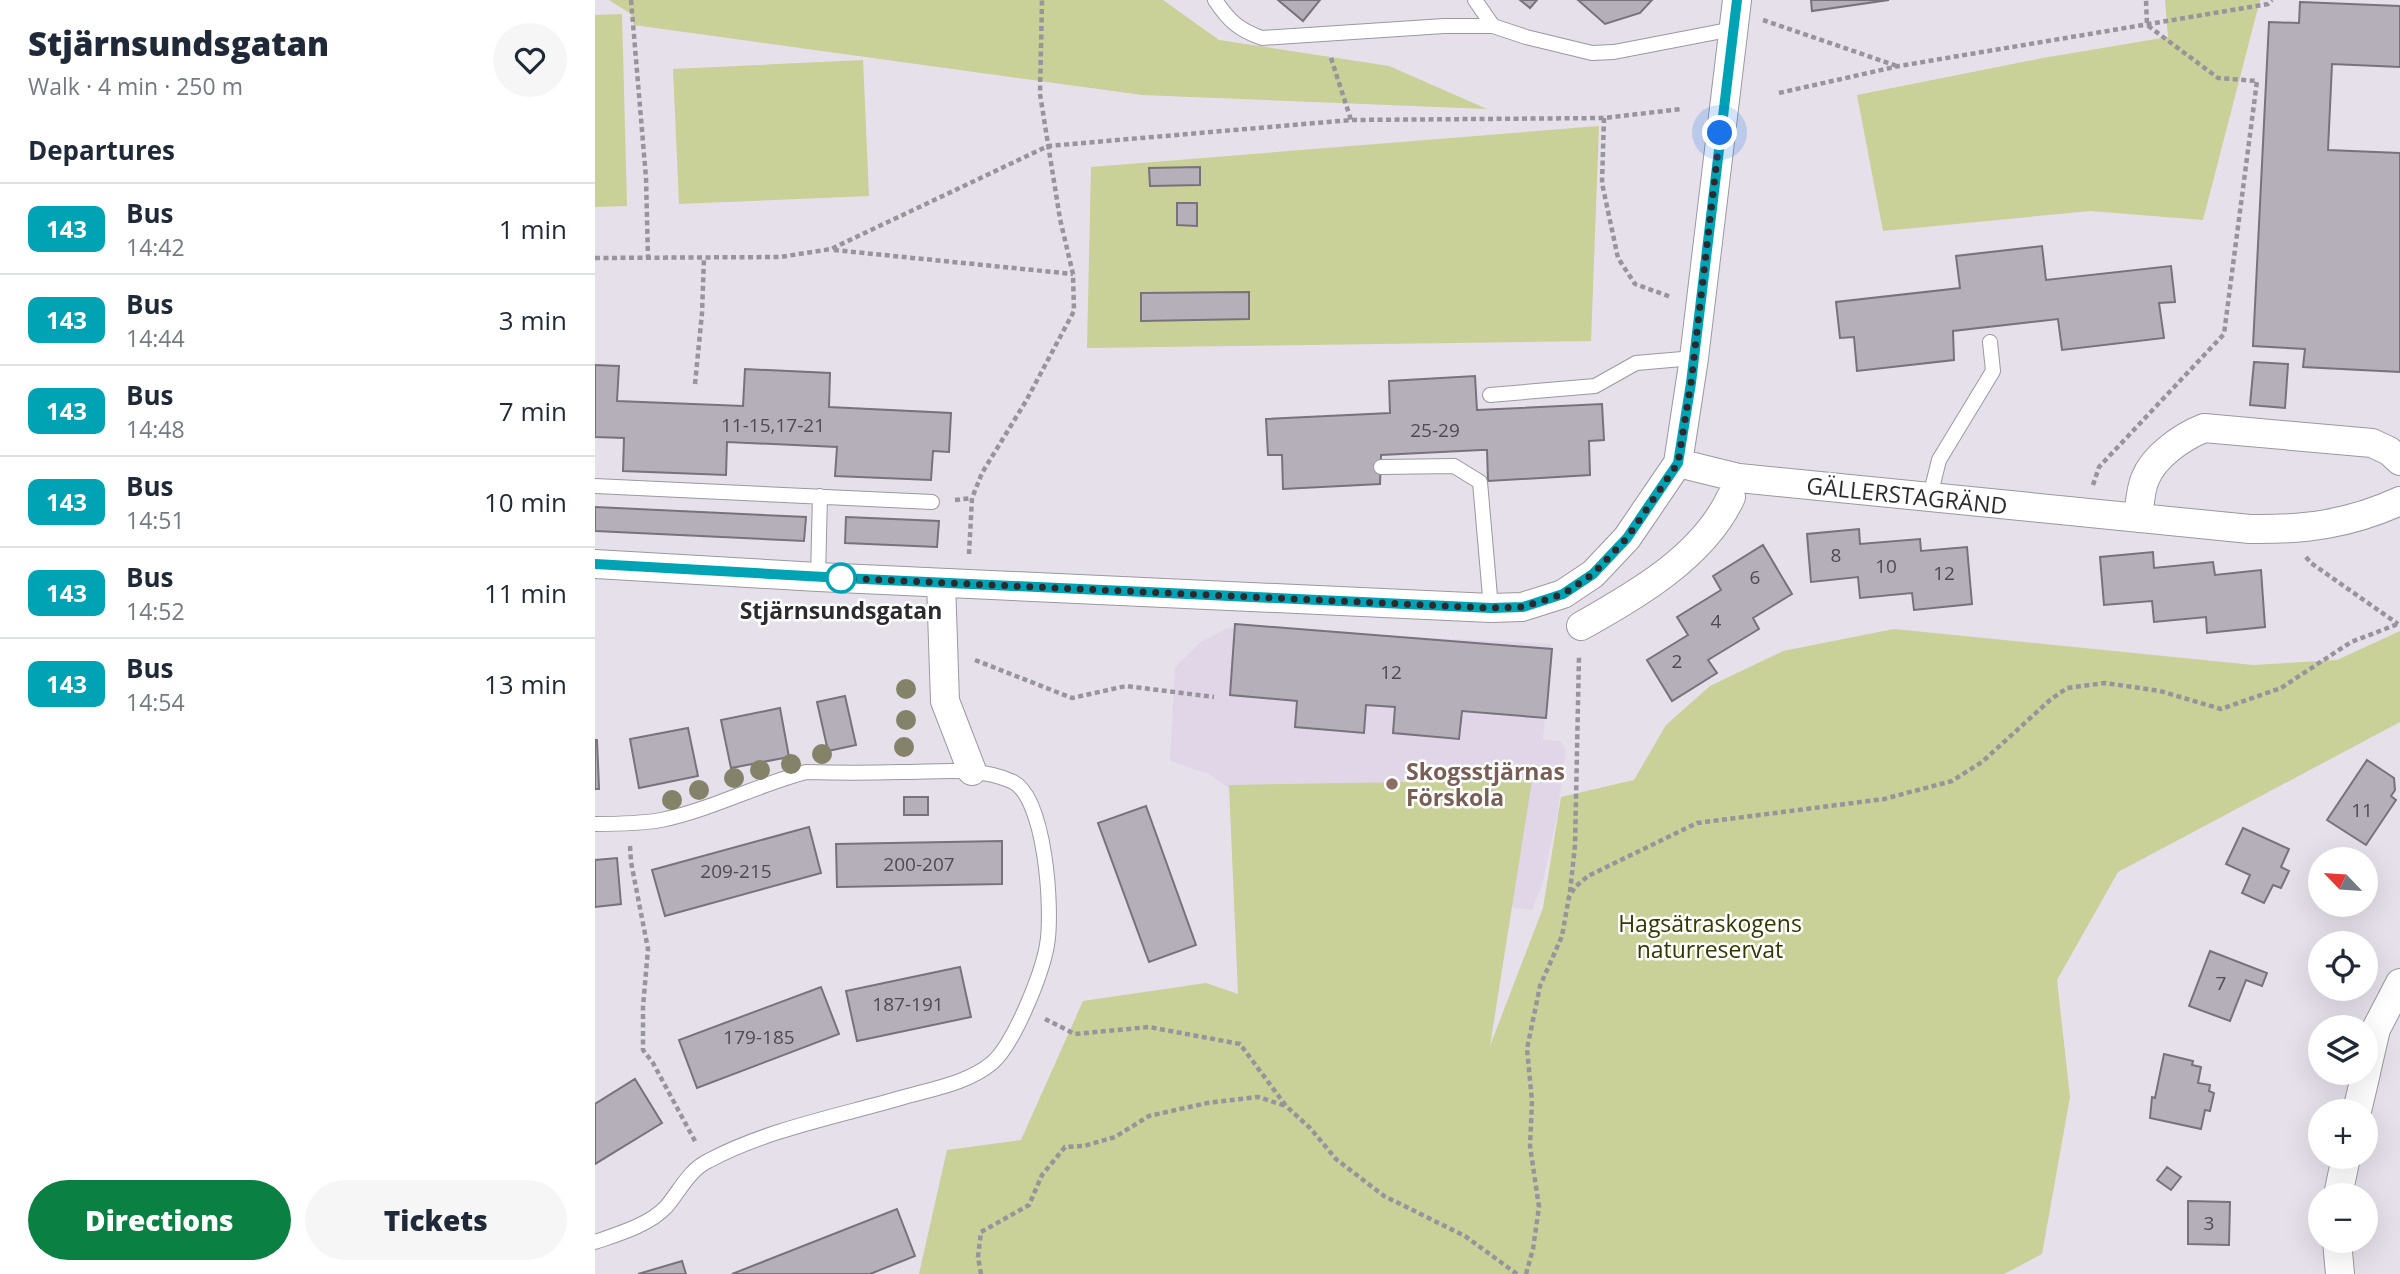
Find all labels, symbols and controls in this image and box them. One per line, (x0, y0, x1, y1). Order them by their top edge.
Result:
text: Stjärnsundsgatan (28, 21, 329, 66)
button: heart (493, 23, 567, 97)
text: Walk · 4 min · 250 m (28, 70, 243, 102)
your location (1702, 115, 1737, 150)
text: Departures (28, 132, 175, 168)
text: Bus (126, 195, 173, 231)
text: 1 min (499, 211, 567, 247)
text: 143 (46, 212, 87, 245)
text: 14:42 (126, 231, 185, 263)
text: Bus (126, 286, 173, 322)
text: 3 min (499, 302, 567, 338)
text: 143 (46, 303, 87, 336)
text: 14:44 (126, 322, 185, 354)
text: Bus (126, 377, 173, 413)
text: 7 min (499, 393, 567, 429)
text: 143 (46, 394, 87, 427)
house number: 11-15,17-21 (721, 412, 825, 438)
text: 14:48 (126, 413, 185, 445)
house number: 25-29 (1410, 417, 1460, 443)
text: Bus (126, 468, 173, 504)
street label: GÄLLERSTAGRÄND (1805, 469, 2009, 521)
text: 10 min (484, 484, 567, 520)
text: 143 (46, 485, 87, 518)
text: 14:51 (126, 504, 185, 536)
house number: 8 (1831, 542, 1841, 568)
house number: 10 (1875, 553, 1897, 579)
text: Bus (126, 559, 173, 595)
house number: 12 (1933, 560, 1955, 586)
marker: Stjärnsundsgatan (826, 563, 856, 593)
house number: 6 (1750, 564, 1760, 590)
text: 11 min (484, 575, 567, 611)
text: 143 (46, 576, 87, 609)
place label: Stjärnsundsgatan (740, 594, 942, 626)
text: 14:52 (126, 595, 185, 627)
house number: 4 (1711, 608, 1722, 634)
house number: 2 (1672, 648, 1682, 674)
text: Bus (126, 650, 173, 686)
house number: 12 (1380, 659, 1402, 685)
text: 13 min (484, 666, 567, 702)
text: 143 (46, 667, 87, 700)
text: 14:54 (126, 686, 185, 718)
place label: Skogsstjärnas Förskola (1406, 755, 1565, 813)
marker: Skogsstjärnas Förskola (1384, 776, 1400, 792)
house number: 11 (2351, 797, 2373, 823)
north arrow (2308, 847, 2378, 917)
map controls (2308, 847, 2378, 1253)
house number: 200-207 (883, 851, 955, 877)
house number: 209-215 (700, 858, 772, 884)
park label: Hagsätraskogens naturreservat (1618, 907, 1802, 965)
button: locate (2308, 931, 2378, 1001)
house number: 7 (2216, 970, 2226, 996)
house number: 187-191 (872, 991, 944, 1017)
button: layers (2308, 1015, 2378, 1085)
house number: 179-185 (723, 1024, 795, 1050)
button: + (2308, 1099, 2378, 1169)
button: Directions (28, 1180, 291, 1260)
button: Tickets (305, 1180, 567, 1260)
button: − (2308, 1183, 2378, 1253)
house number: 3 (2204, 1210, 2214, 1236)

